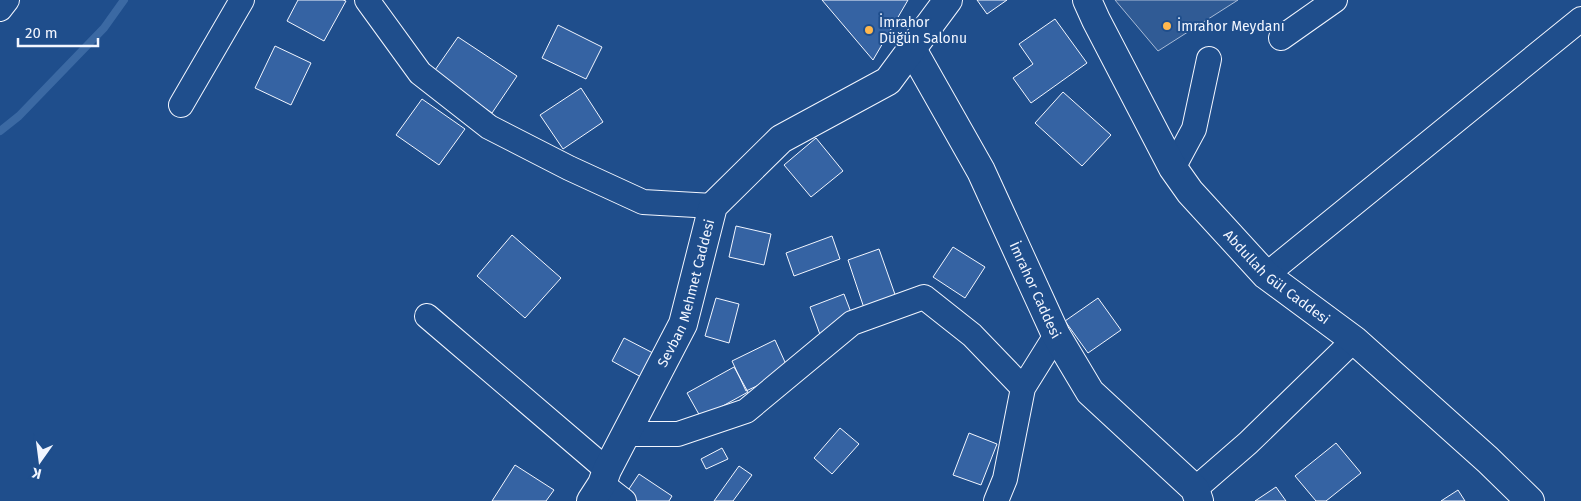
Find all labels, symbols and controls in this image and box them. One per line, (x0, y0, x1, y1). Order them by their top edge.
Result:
place label: İmrahor Düğün Salonu (879, 13, 967, 47)
scale bar (18, 15, 98, 47)
place label: İmrahor Meydanı (1177, 17, 1285, 35)
marker: İmrahor Meydanı (1161, 20, 1173, 32)
text: 20 m (25, 24, 58, 42)
marker: İmrahor Düğün Salonu (863, 24, 875, 36)
street label: Sevban Mehmet Caddesi (654, 217, 718, 370)
street label: Abdullah Gül Caddesi (1220, 226, 1333, 328)
street label: İmrahor Caddesi (1006, 239, 1065, 342)
north arrow (15, 436, 65, 486)
text: K (30, 464, 43, 482)

